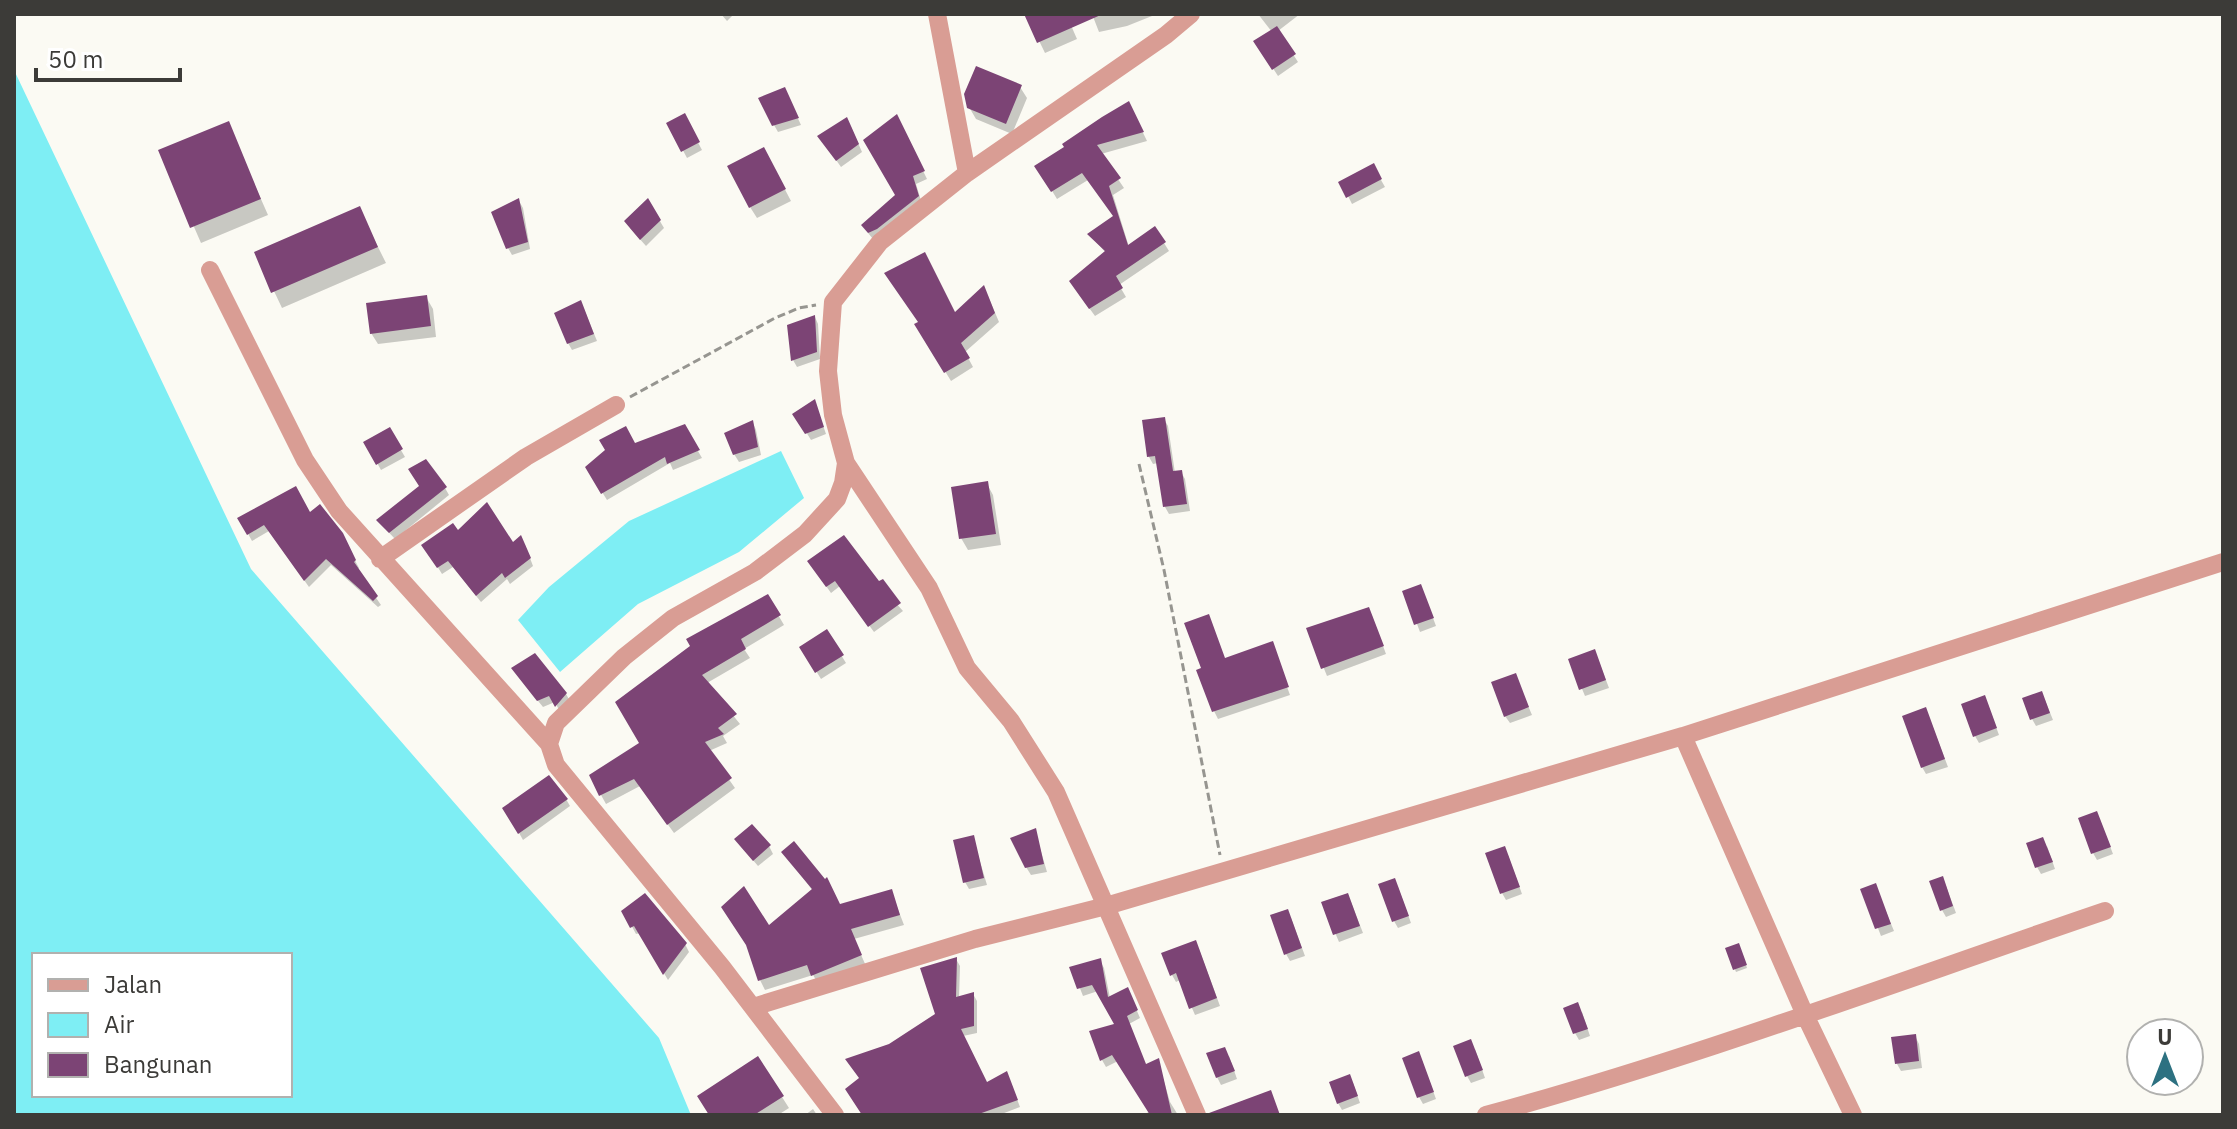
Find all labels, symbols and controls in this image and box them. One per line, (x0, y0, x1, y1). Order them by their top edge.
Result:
scale bar (36, 32, 180, 82)
text: 50 m (48, 43, 103, 75)
legend (32, 953, 292, 1097)
text: Jalan (104, 968, 162, 1000)
text: Air (104, 1008, 134, 1040)
north arrow (2125, 1017, 2205, 1097)
text: U (2157, 1022, 2173, 1051)
text: Bangunan (104, 1048, 212, 1080)

